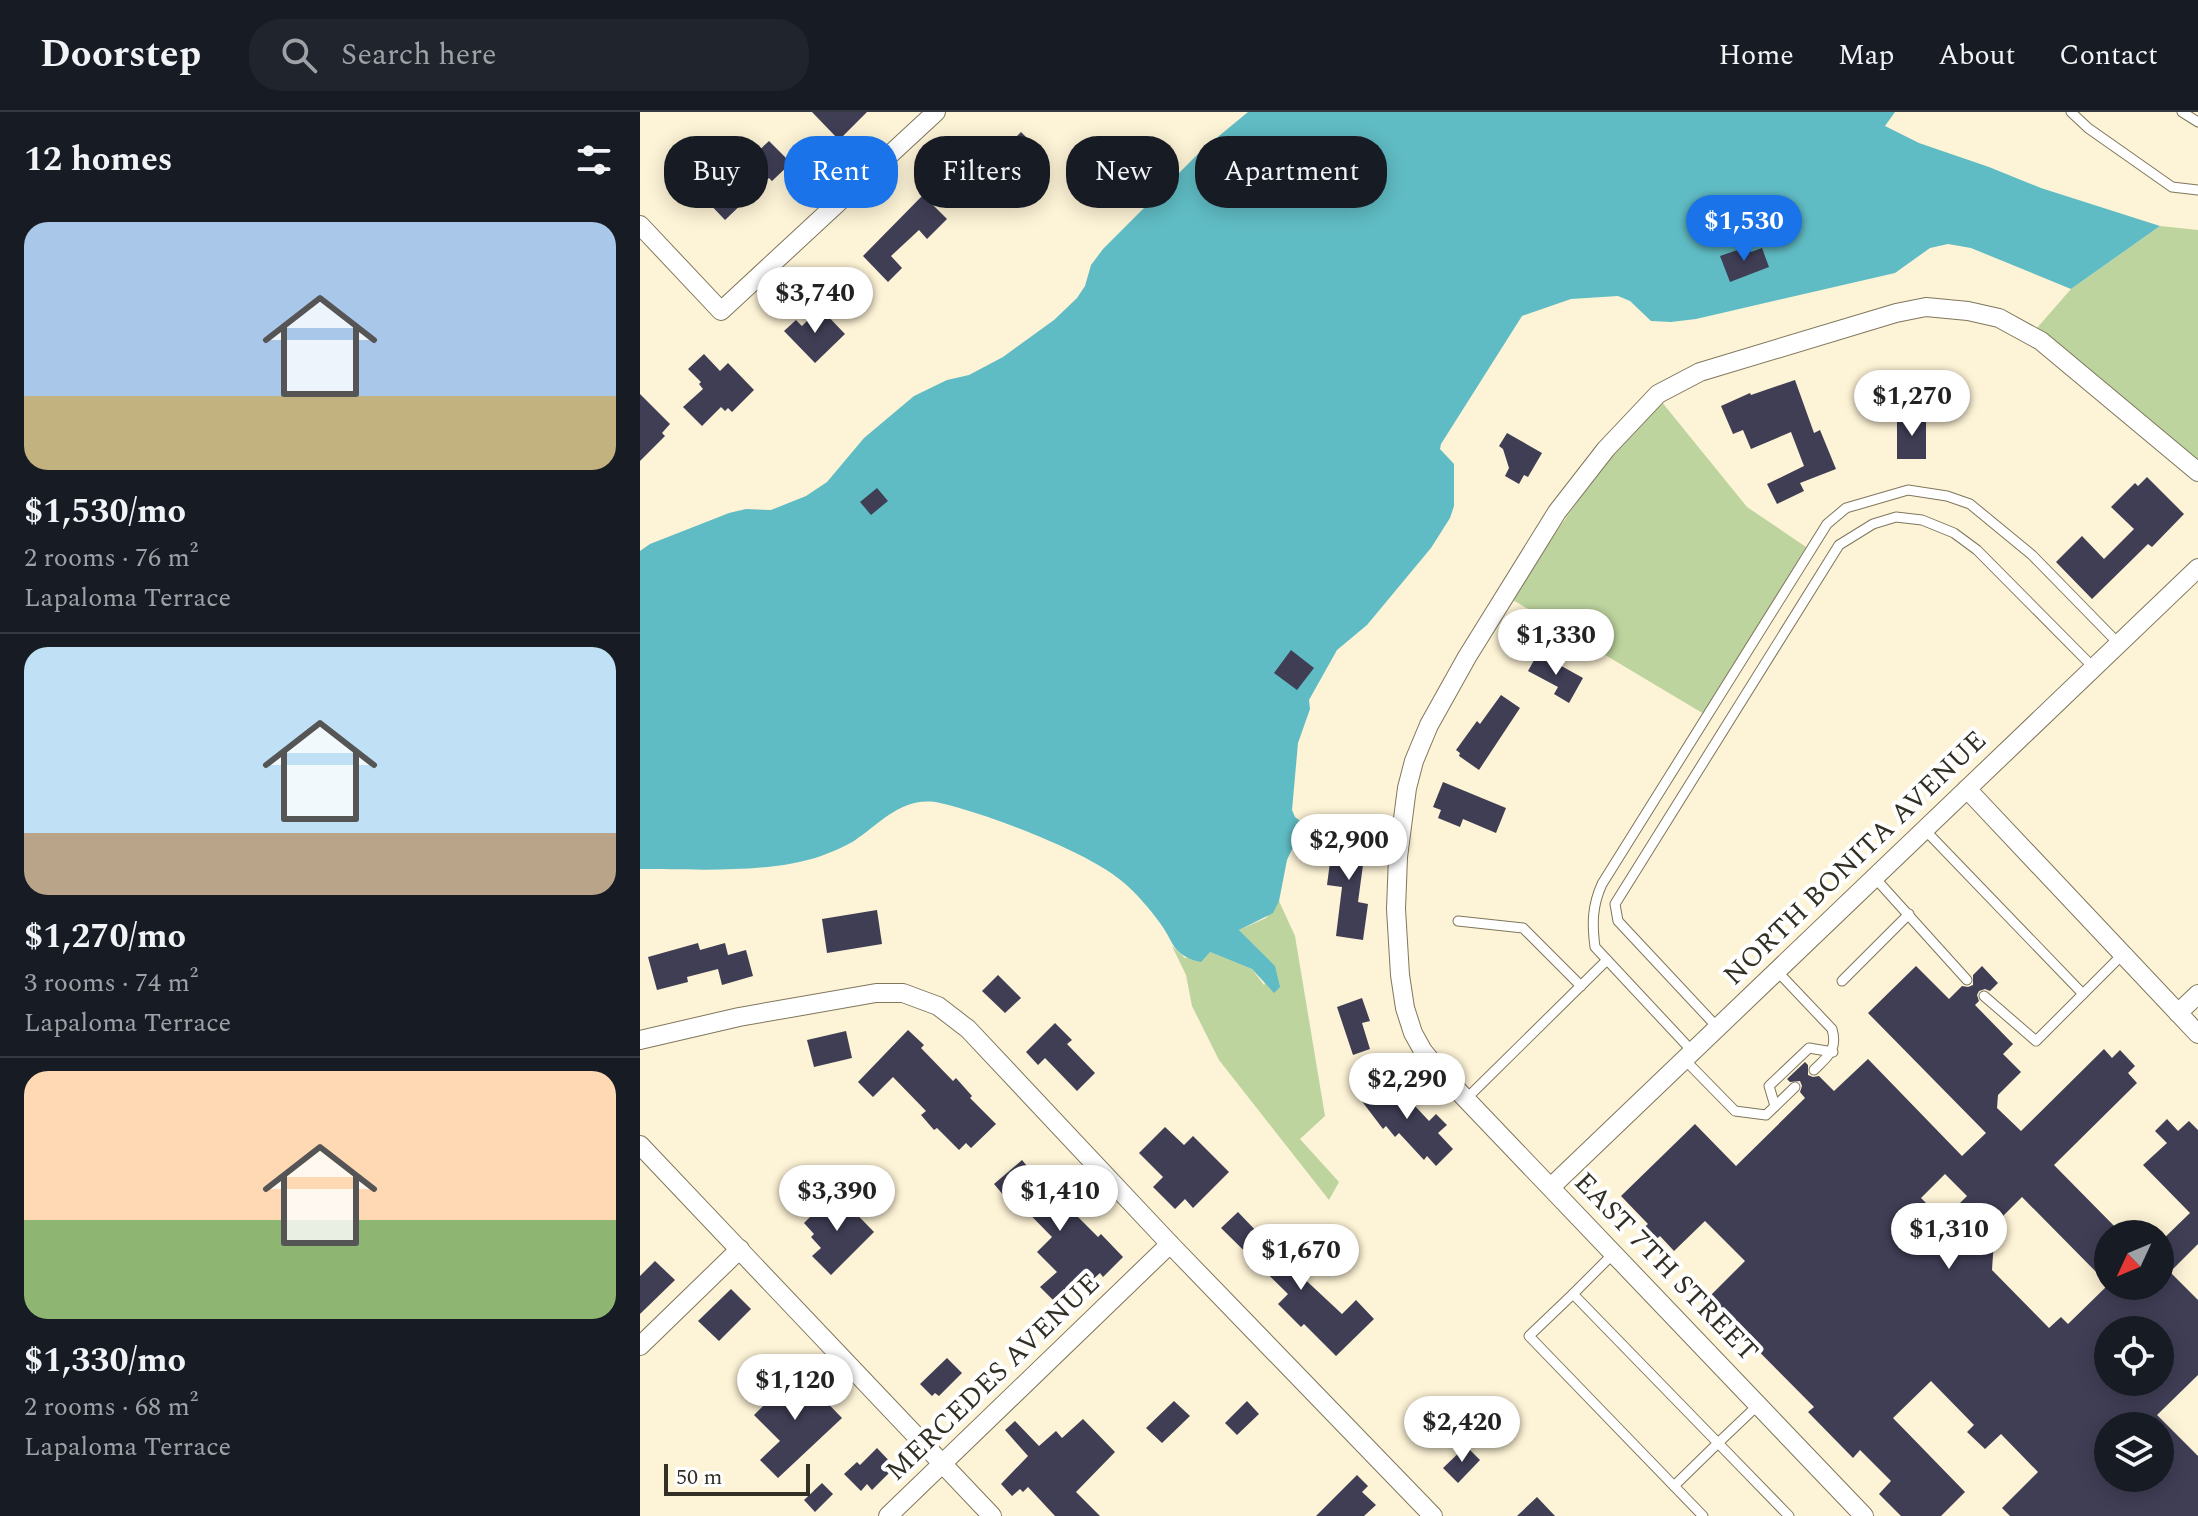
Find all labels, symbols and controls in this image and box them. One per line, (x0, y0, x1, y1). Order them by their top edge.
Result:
search box (249, 19, 809, 91)
text: Doorstep (40, 26, 201, 84)
text: Search here (341, 32, 497, 78)
icon: search (277, 33, 321, 77)
text: Home (1718, 34, 1794, 77)
text: Map (1838, 34, 1894, 77)
text: About (1938, 34, 2015, 77)
text: Contact (2059, 34, 2158, 77)
text: 12 homes (24, 134, 173, 186)
chip: Buy (664, 136, 768, 208)
chip: Rent (784, 136, 898, 208)
chip: Filters (914, 136, 1050, 208)
chip: New (1066, 136, 1179, 208)
chip: Apartment (1195, 136, 1387, 208)
icon: filters (572, 138, 616, 182)
pin: $1,530 (1679, 195, 1809, 263)
text: $1,530 (1704, 201, 1784, 241)
pin: $3,740 (750, 267, 880, 335)
text: $3,740 (775, 273, 855, 313)
icon: home (248, 274, 392, 418)
pin: $1,270 (1847, 370, 1977, 438)
text: $1,270 (1872, 376, 1952, 416)
text: $1,530/mo (24, 486, 186, 538)
text: 2 rooms · 76 m² (24, 538, 198, 578)
text: Lapaloma Terrace (24, 578, 231, 618)
pin: $1,330 (1491, 609, 1621, 677)
text: $1,330 (1516, 615, 1596, 655)
icon: home (248, 699, 392, 843)
street label: NORTH BONITA AVENUE (1713, 720, 1997, 996)
pin: $2,900 (1284, 814, 1414, 882)
text: $2,900 (1309, 820, 1389, 860)
text: $1,270/mo (24, 911, 186, 963)
text: 3 rooms · 74 m² (24, 963, 198, 1003)
text: Lapaloma Terrace (24, 1003, 231, 1043)
pin: $2,290 (1342, 1053, 1472, 1121)
text: $2,290 (1367, 1059, 1447, 1099)
icon: home (248, 1123, 392, 1267)
street label: EAST 7TH STREET (1564, 1162, 1768, 1372)
pin: $3,390 (772, 1165, 902, 1233)
pin: $1,410 (995, 1165, 1125, 1233)
text: $3,390 (797, 1171, 877, 1211)
text: $1,410 (1020, 1171, 1100, 1211)
pin: $1,310 (1884, 1203, 2014, 1271)
text: $1,310 (1909, 1209, 1989, 1249)
north arrow (2094, 1220, 2174, 1300)
map controls (2094, 1220, 2174, 1492)
pin: $1,670 (1236, 1224, 1366, 1292)
text: $1,670 (1261, 1230, 1341, 1270)
street label: MERCEDES AVENUE (876, 1263, 1110, 1491)
button: locate (2094, 1316, 2174, 1396)
text: $1,330/mo (24, 1335, 186, 1387)
pin: $1,120 (730, 1354, 860, 1422)
text: $1,120 (755, 1360, 835, 1400)
text: 2 rooms · 68 m² (24, 1387, 198, 1427)
pin: $2,420 (1397, 1396, 1527, 1464)
text: $2,420 (1422, 1402, 1502, 1442)
button: layers (2094, 1412, 2174, 1492)
text: Lapaloma Terrace (24, 1427, 231, 1467)
scale bar (664, 1460, 810, 1496)
text: 50 m (676, 1461, 722, 1494)

